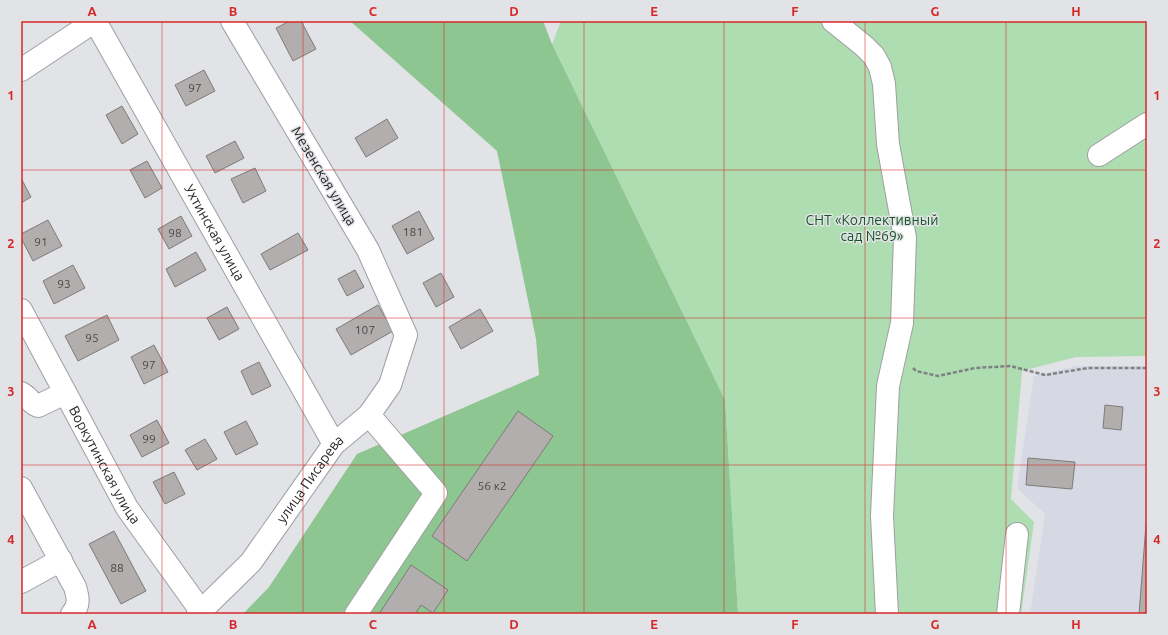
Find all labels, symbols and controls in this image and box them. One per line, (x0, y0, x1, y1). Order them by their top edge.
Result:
text: A (87, 4, 97, 18)
text: B (229, 4, 238, 18)
text: C (369, 4, 378, 18)
text: D (509, 4, 519, 18)
text: E (650, 4, 658, 18)
text: F (791, 4, 799, 18)
text: G (931, 4, 940, 18)
text: H (1071, 4, 1081, 18)
house number: 97 (188, 81, 202, 94)
text: 1 (7, 88, 15, 102)
text: 1 (1153, 88, 1161, 102)
street label: Мезенская улица (288, 124, 360, 228)
street label: Ухтинская улица (181, 182, 248, 283)
park label: СНТ «Коллективный сад №69» (806, 212, 938, 244)
house number: 181 (403, 225, 423, 238)
house number: 98 (168, 226, 182, 239)
house number: 91 (34, 235, 48, 248)
text: 2 (7, 236, 15, 250)
text: 2 (1153, 236, 1161, 250)
house number: 93 (57, 277, 71, 290)
house number: 107 (355, 323, 375, 336)
house number: 95 (85, 331, 99, 344)
house number: 97 (142, 358, 156, 371)
text: 3 (7, 384, 15, 398)
text: 3 (1153, 384, 1161, 398)
street label: Воркутинская улица (66, 403, 144, 527)
house number: 99 (142, 432, 156, 445)
street label: улица Писарева (273, 432, 346, 526)
house number: 56 к2 (477, 479, 507, 492)
text: 4 (7, 532, 15, 546)
text: 4 (1153, 532, 1161, 546)
house number: 88 (110, 561, 124, 574)
text: A (87, 617, 97, 631)
text: B (229, 617, 238, 631)
text: C (369, 617, 378, 631)
text: D (509, 617, 519, 631)
text: E (650, 617, 658, 631)
text: F (791, 617, 799, 631)
text: G (931, 617, 940, 631)
text: H (1071, 617, 1081, 631)

